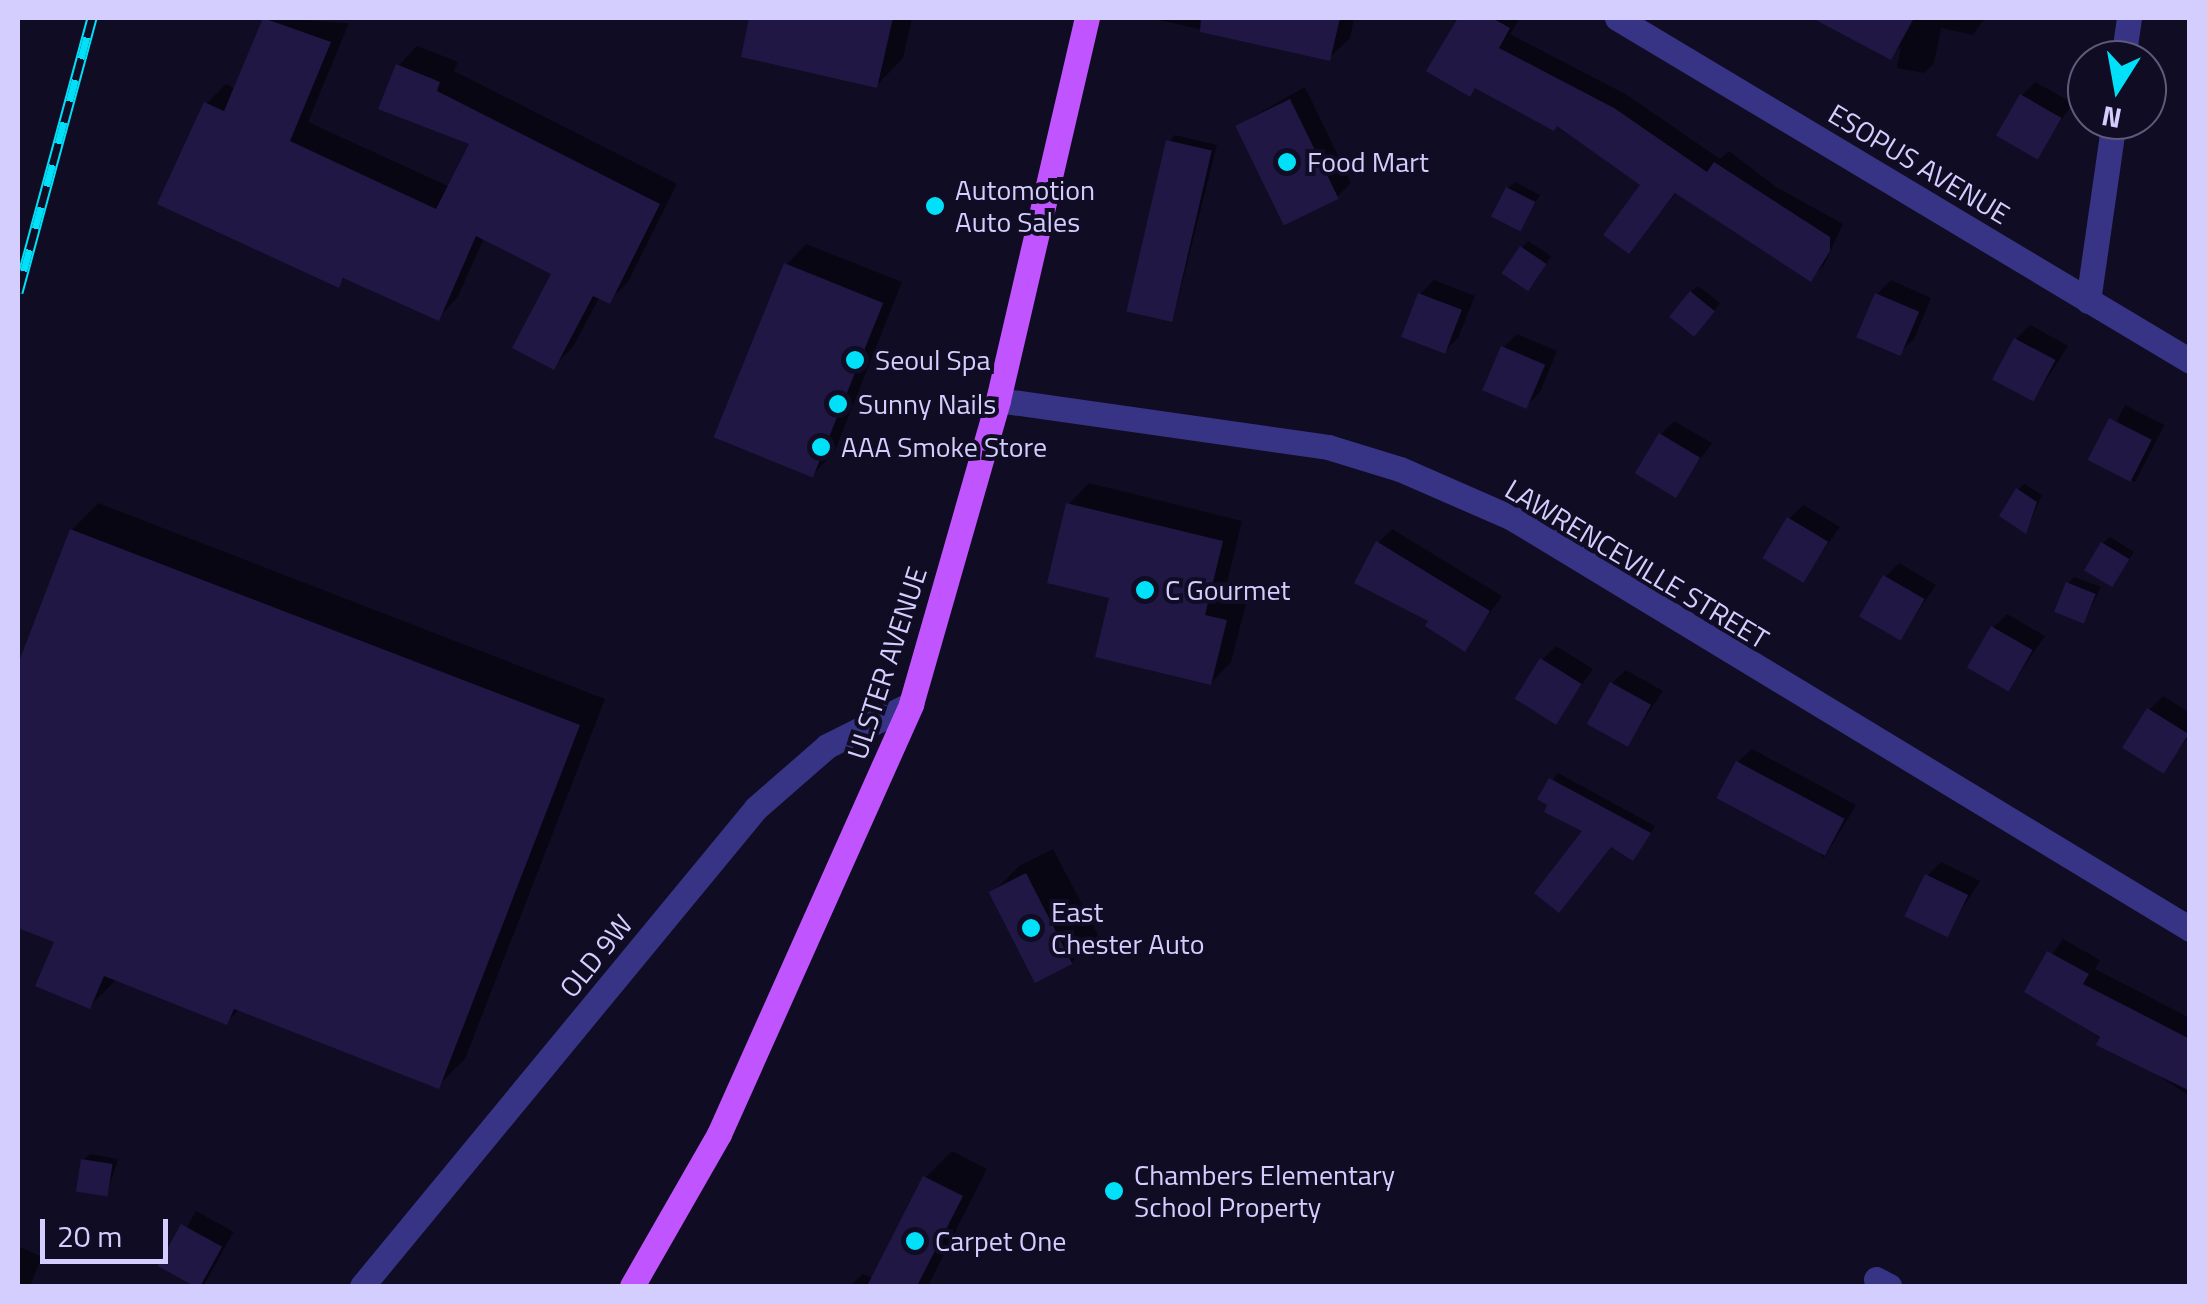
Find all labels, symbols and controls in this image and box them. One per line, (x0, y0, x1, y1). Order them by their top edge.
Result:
north arrow (2067, 40, 2167, 140)
text: N (2098, 95, 2125, 141)
street label: ESOPUS AVENUE (1822, 97, 2016, 231)
place label: Food Mart (1307, 145, 1429, 179)
marker: Food Mart (1276, 151, 1298, 173)
place label: Automotion Auto Sales (955, 173, 1095, 239)
marker: Automotion Auto Sales (924, 195, 946, 217)
place label: Seoul Spa (875, 343, 991, 377)
marker: Seoul Spa (844, 349, 866, 371)
place label: Sunny Nails (858, 387, 996, 421)
marker: Sunny Nails (827, 393, 849, 415)
place label: AAA Smoke Store (841, 430, 1047, 464)
marker: AAA Smoke Store (810, 436, 832, 458)
street label: LAWRENCEVILLE STREET (1499, 472, 1775, 656)
street label: ULSTER AVENUE (840, 563, 934, 763)
place label: C Gourmet (1165, 573, 1290, 607)
marker: C Gourmet (1134, 579, 1156, 601)
place label: East Chester Auto (1051, 895, 1204, 961)
street label: OLD 9W (553, 908, 639, 1004)
marker: East Chester Auto (1020, 917, 1042, 939)
place label: Chambers Elementary School Property (1134, 1158, 1395, 1224)
marker: Chambers Elementary School Property (1103, 1180, 1125, 1202)
scale bar (45, 1199, 172, 1261)
text: 20 m (57, 1213, 122, 1259)
place label: Carpet One (935, 1224, 1066, 1258)
marker: Carpet One (904, 1230, 926, 1252)

